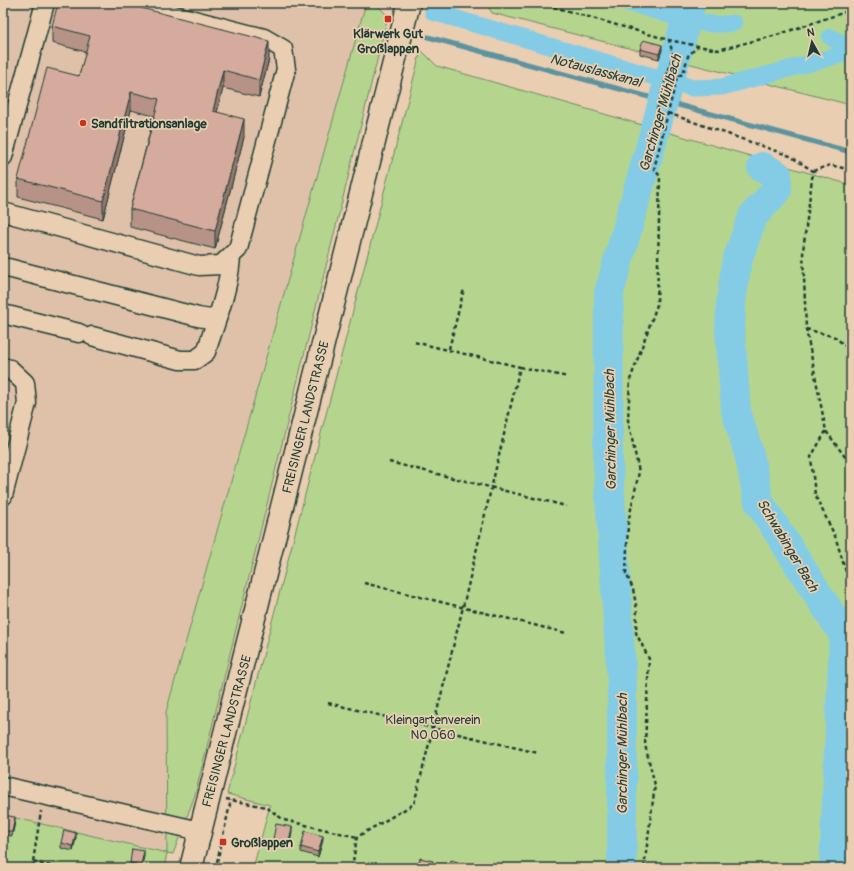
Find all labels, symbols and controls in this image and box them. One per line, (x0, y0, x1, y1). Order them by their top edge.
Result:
marker: Klärwerk Gut Großlappen (383, 14, 393, 24)
north arrow (792, 22, 832, 62)
place label: Klärwerk Gut Großlappen (353, 26, 424, 57)
text: N (806, 26, 816, 40)
water label: Notauslasskanal (548, 50, 645, 91)
water label: Garchinger Mühlbach (636, 51, 686, 174)
place label: Sandfiltrationsanlage (91, 116, 207, 132)
marker: Sandfiltrationsanlage (78, 118, 88, 128)
street label: FREISINGER LANDSTRASSE (279, 339, 333, 495)
water label: Garchinger Mühlbach (601, 368, 620, 491)
water label: Schwabinger Bach (753, 496, 823, 596)
street label: FREISINGER LANDSTRASSE (199, 653, 255, 809)
water label: Garchinger Mühlbach (614, 692, 631, 815)
park label: Kleingartenverein NO 060 (385, 712, 481, 743)
place label: Großlappen (231, 835, 294, 851)
marker: Großlappen (218, 837, 228, 847)

